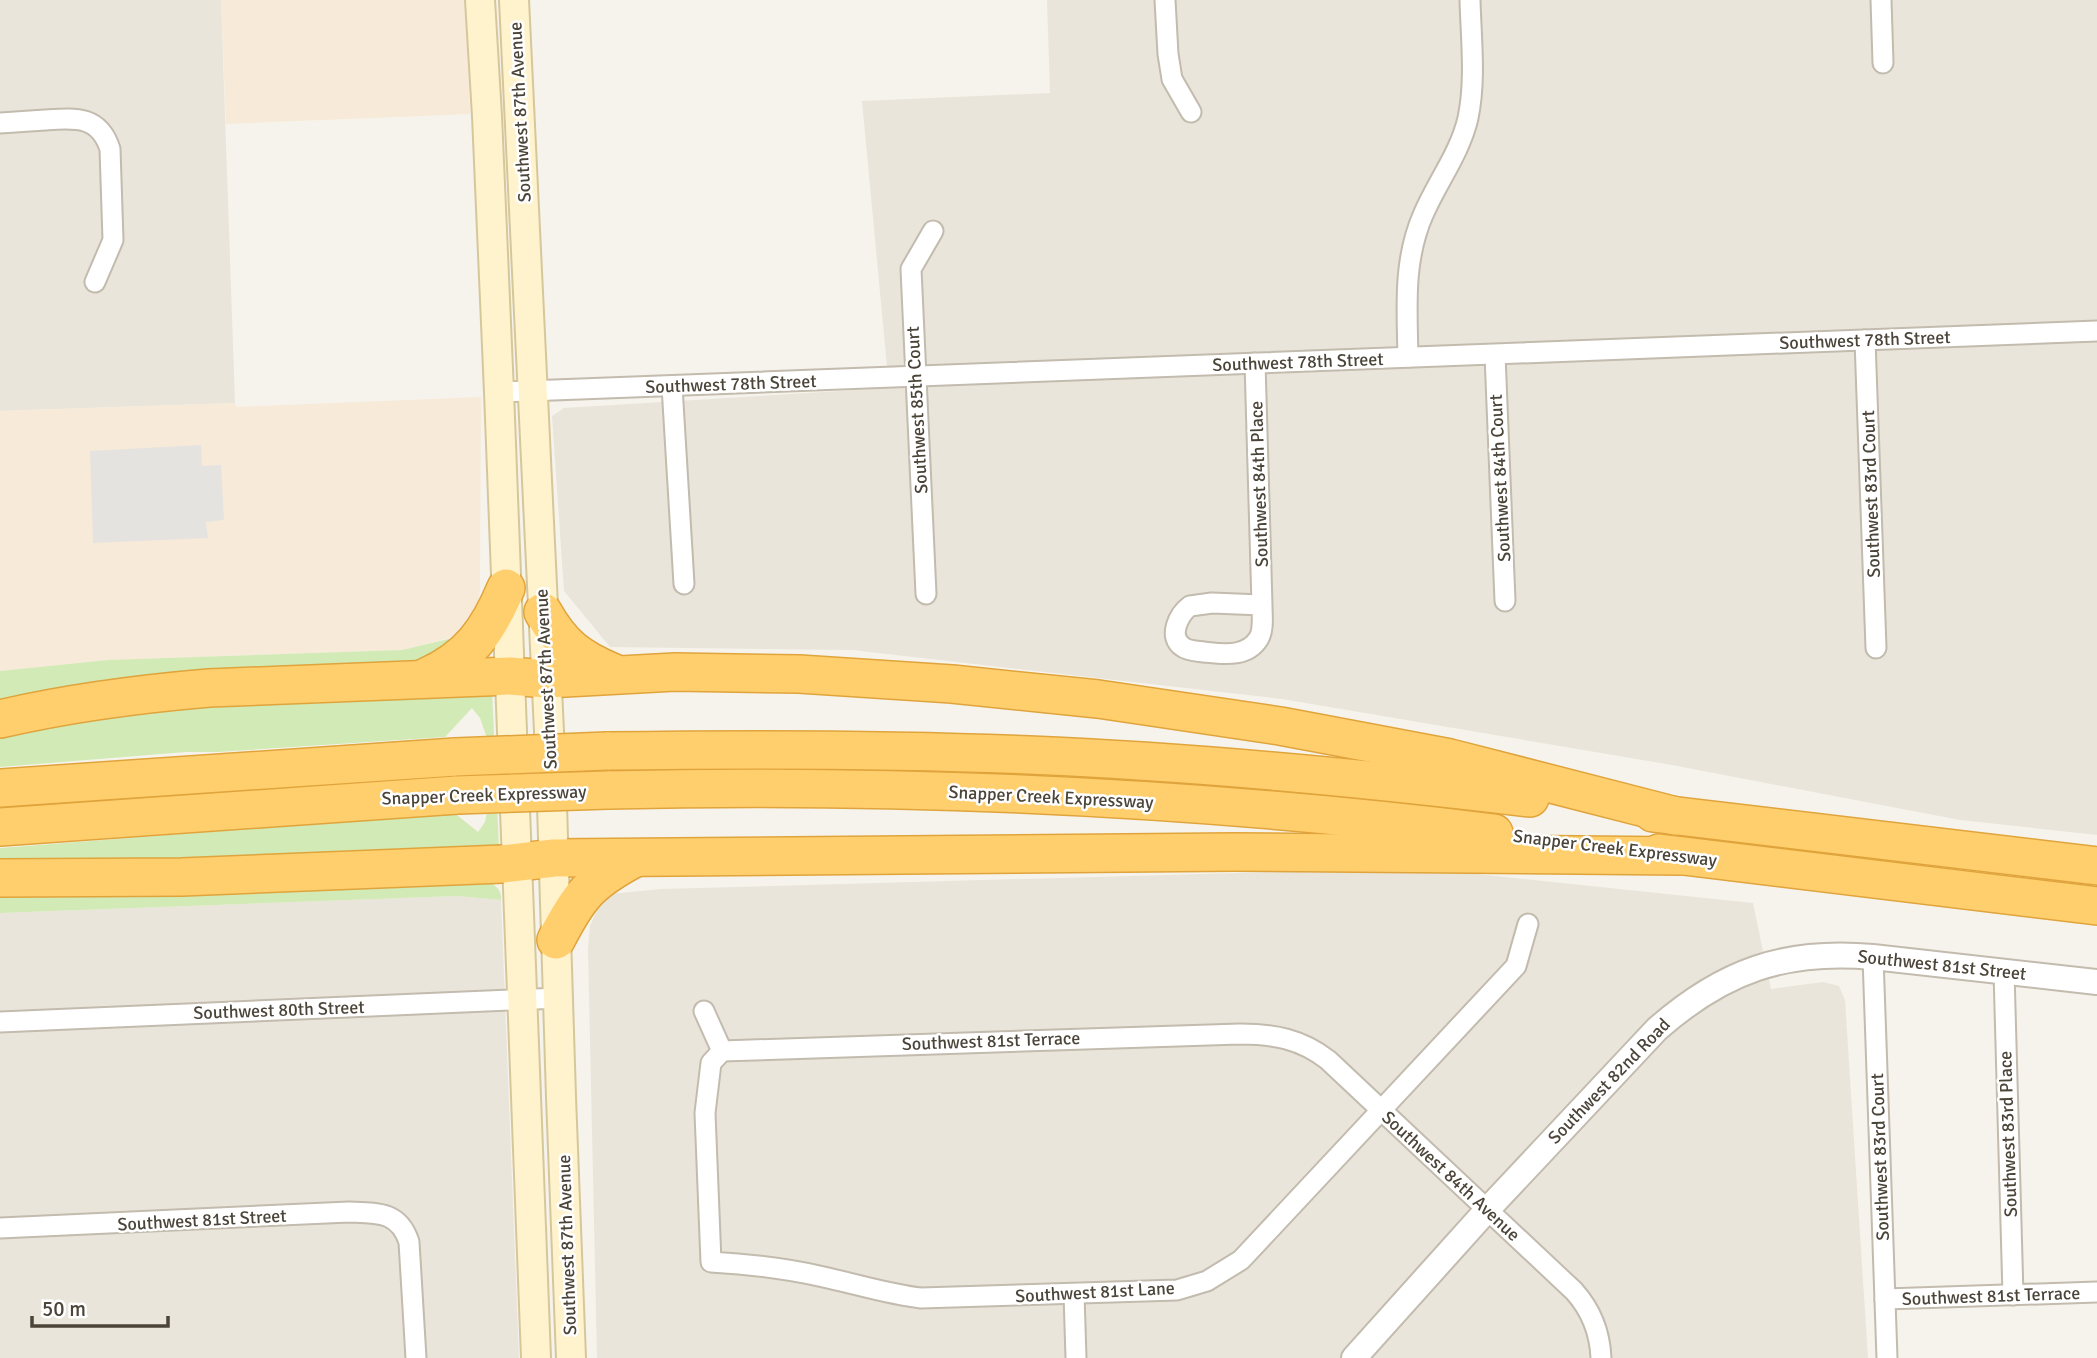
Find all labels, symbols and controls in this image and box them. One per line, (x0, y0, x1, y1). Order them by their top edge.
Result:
street label: Southwest 87th Avenue (504, 21, 536, 203)
street label: Southwest 85th Court (902, 326, 932, 494)
street label: Southwest 78th Street (1779, 326, 1951, 354)
street label: Southwest 78th Street (1212, 348, 1384, 376)
street label: Southwest 78th Street (645, 370, 817, 398)
street label: Southwest 84th Court (1485, 394, 1515, 562)
street label: Southwest 84th Place (1245, 400, 1273, 568)
street label: Southwest 83rd Court (1857, 410, 1885, 578)
street label: Southwest 87th Avenue (530, 588, 562, 770)
street label: Snapper Creek Expressway (381, 780, 587, 810)
street label: Snapper Creek Expressway (948, 781, 1155, 813)
street label: Snapper Creek Expressway (1512, 825, 1719, 871)
street label: Southwest 81st Street (1857, 945, 2027, 985)
street label: Southwest 80th Street (193, 996, 365, 1024)
street label: Southwest 82nd Road (1543, 1014, 1675, 1148)
street label: Southwest 81st Terrace (901, 1027, 1081, 1055)
street label: Southwest 83rd Place (1994, 1051, 2022, 1217)
street label: Southwest 83rd Court (1866, 1073, 1894, 1241)
street label: Southwest 84th Avenue (1377, 1106, 1525, 1246)
street label: Southwest 87th Avenue (553, 1154, 581, 1336)
street label: Southwest 81st Street (117, 1205, 287, 1235)
street label: Southwest 81st Lane (1015, 1277, 1175, 1307)
street label: Southwest 81st Terrace (1901, 1282, 2081, 1310)
scale bar (32, 1284, 168, 1328)
text: 50 m (42, 1296, 86, 1322)

